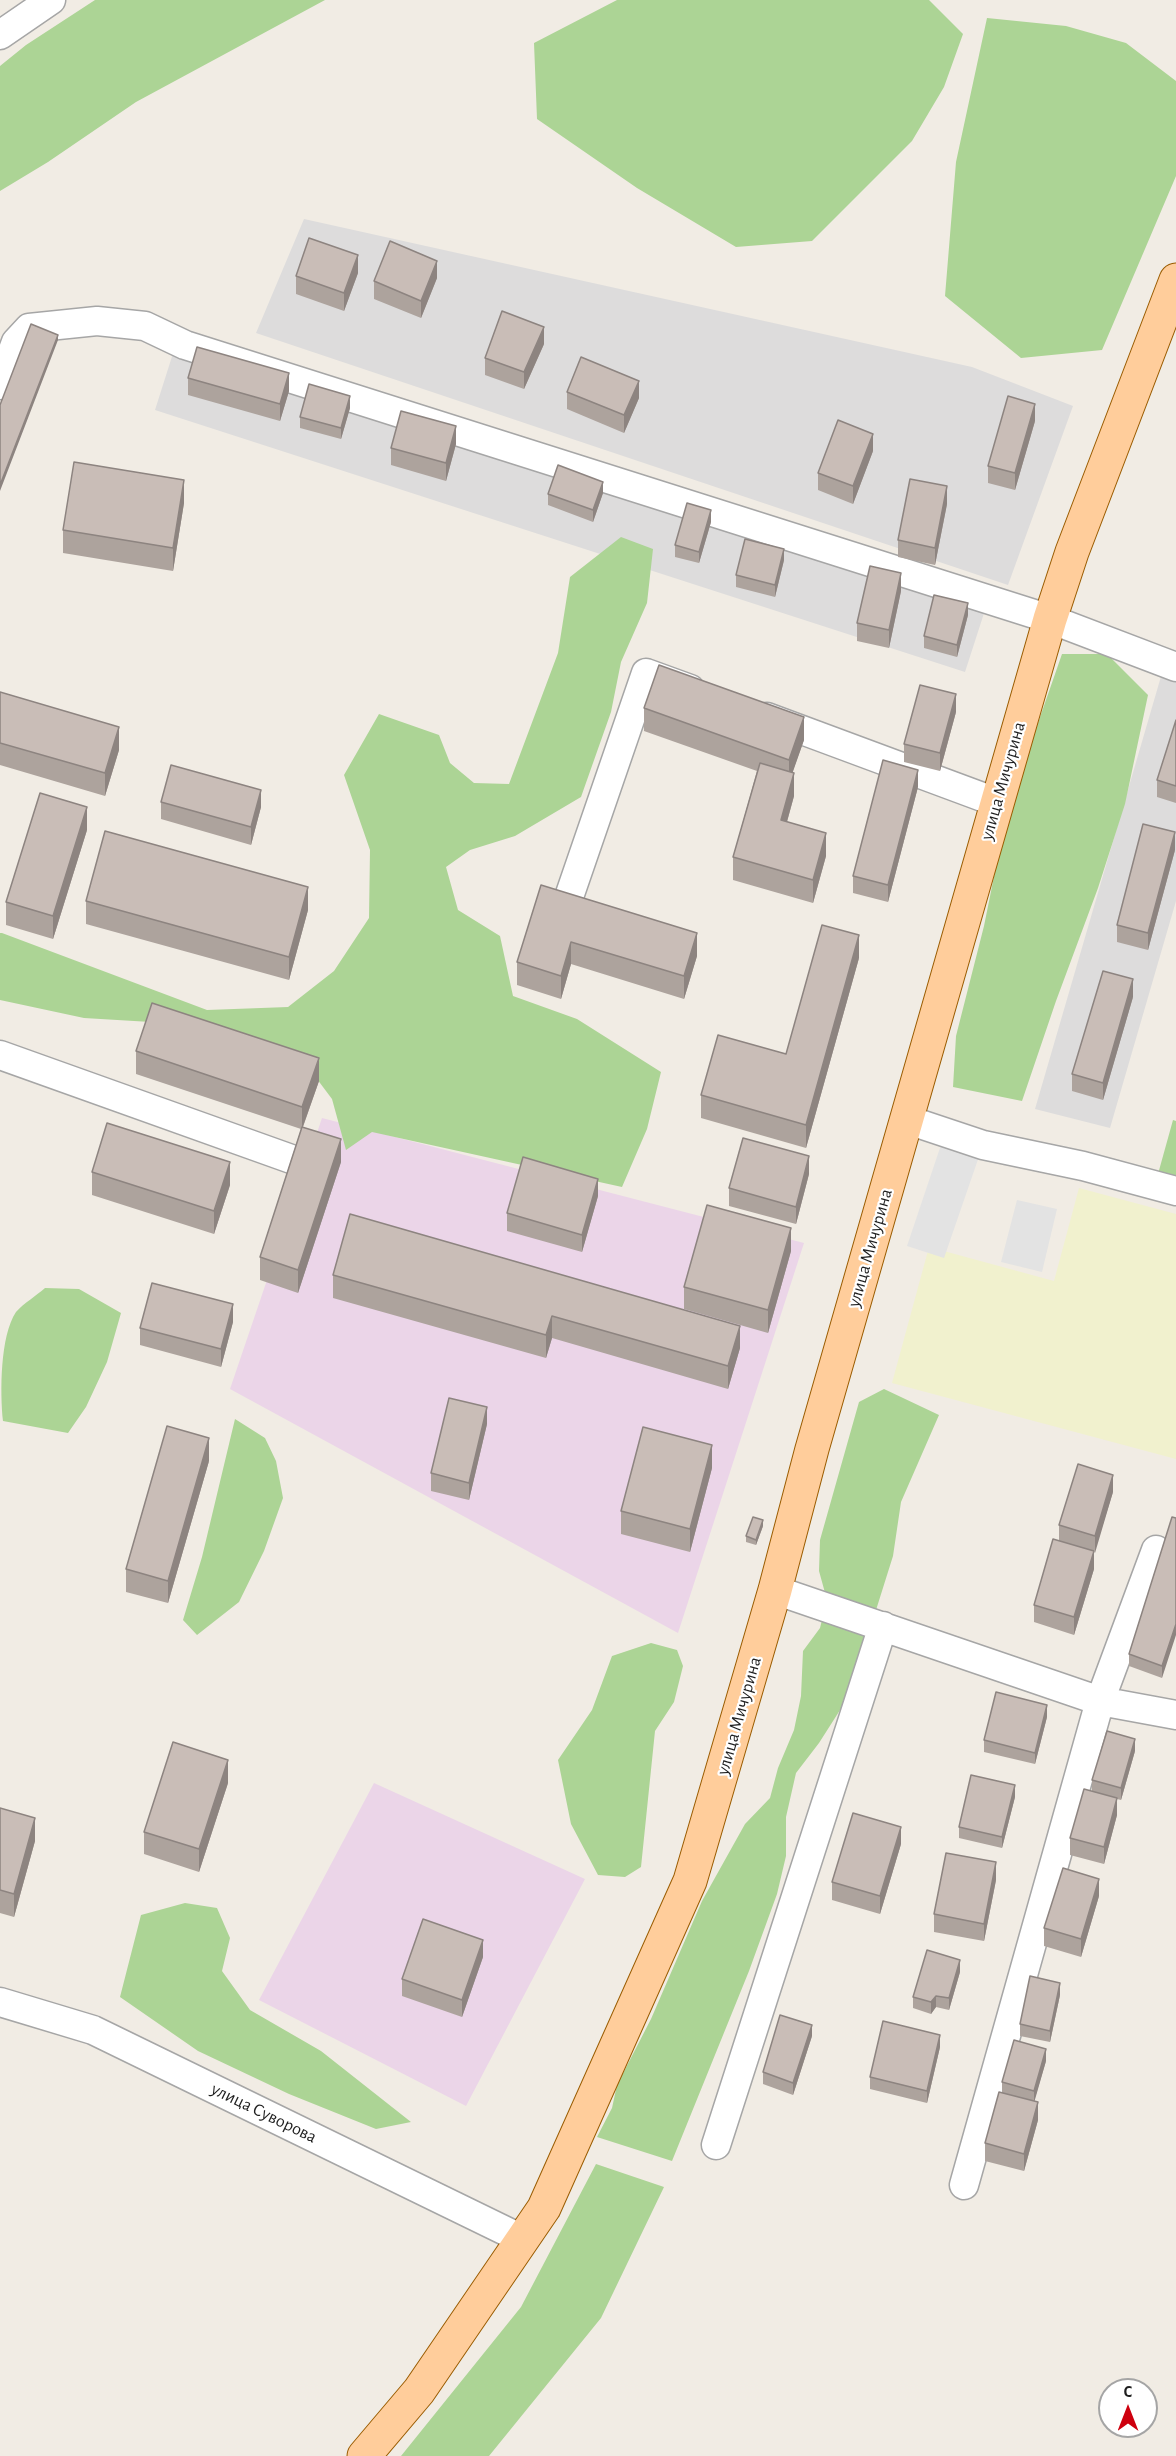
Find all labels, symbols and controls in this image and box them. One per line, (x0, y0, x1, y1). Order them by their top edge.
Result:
street label: улица Мичурина (976, 719, 1030, 843)
street label: улица Мичурина (843, 1186, 897, 1310)
street label: улица Мичурина (712, 1654, 766, 1778)
street label: улица Суворова (208, 2078, 320, 2148)
north arrow (1098, 2378, 1158, 2438)
text: С (1124, 2384, 1132, 2400)

